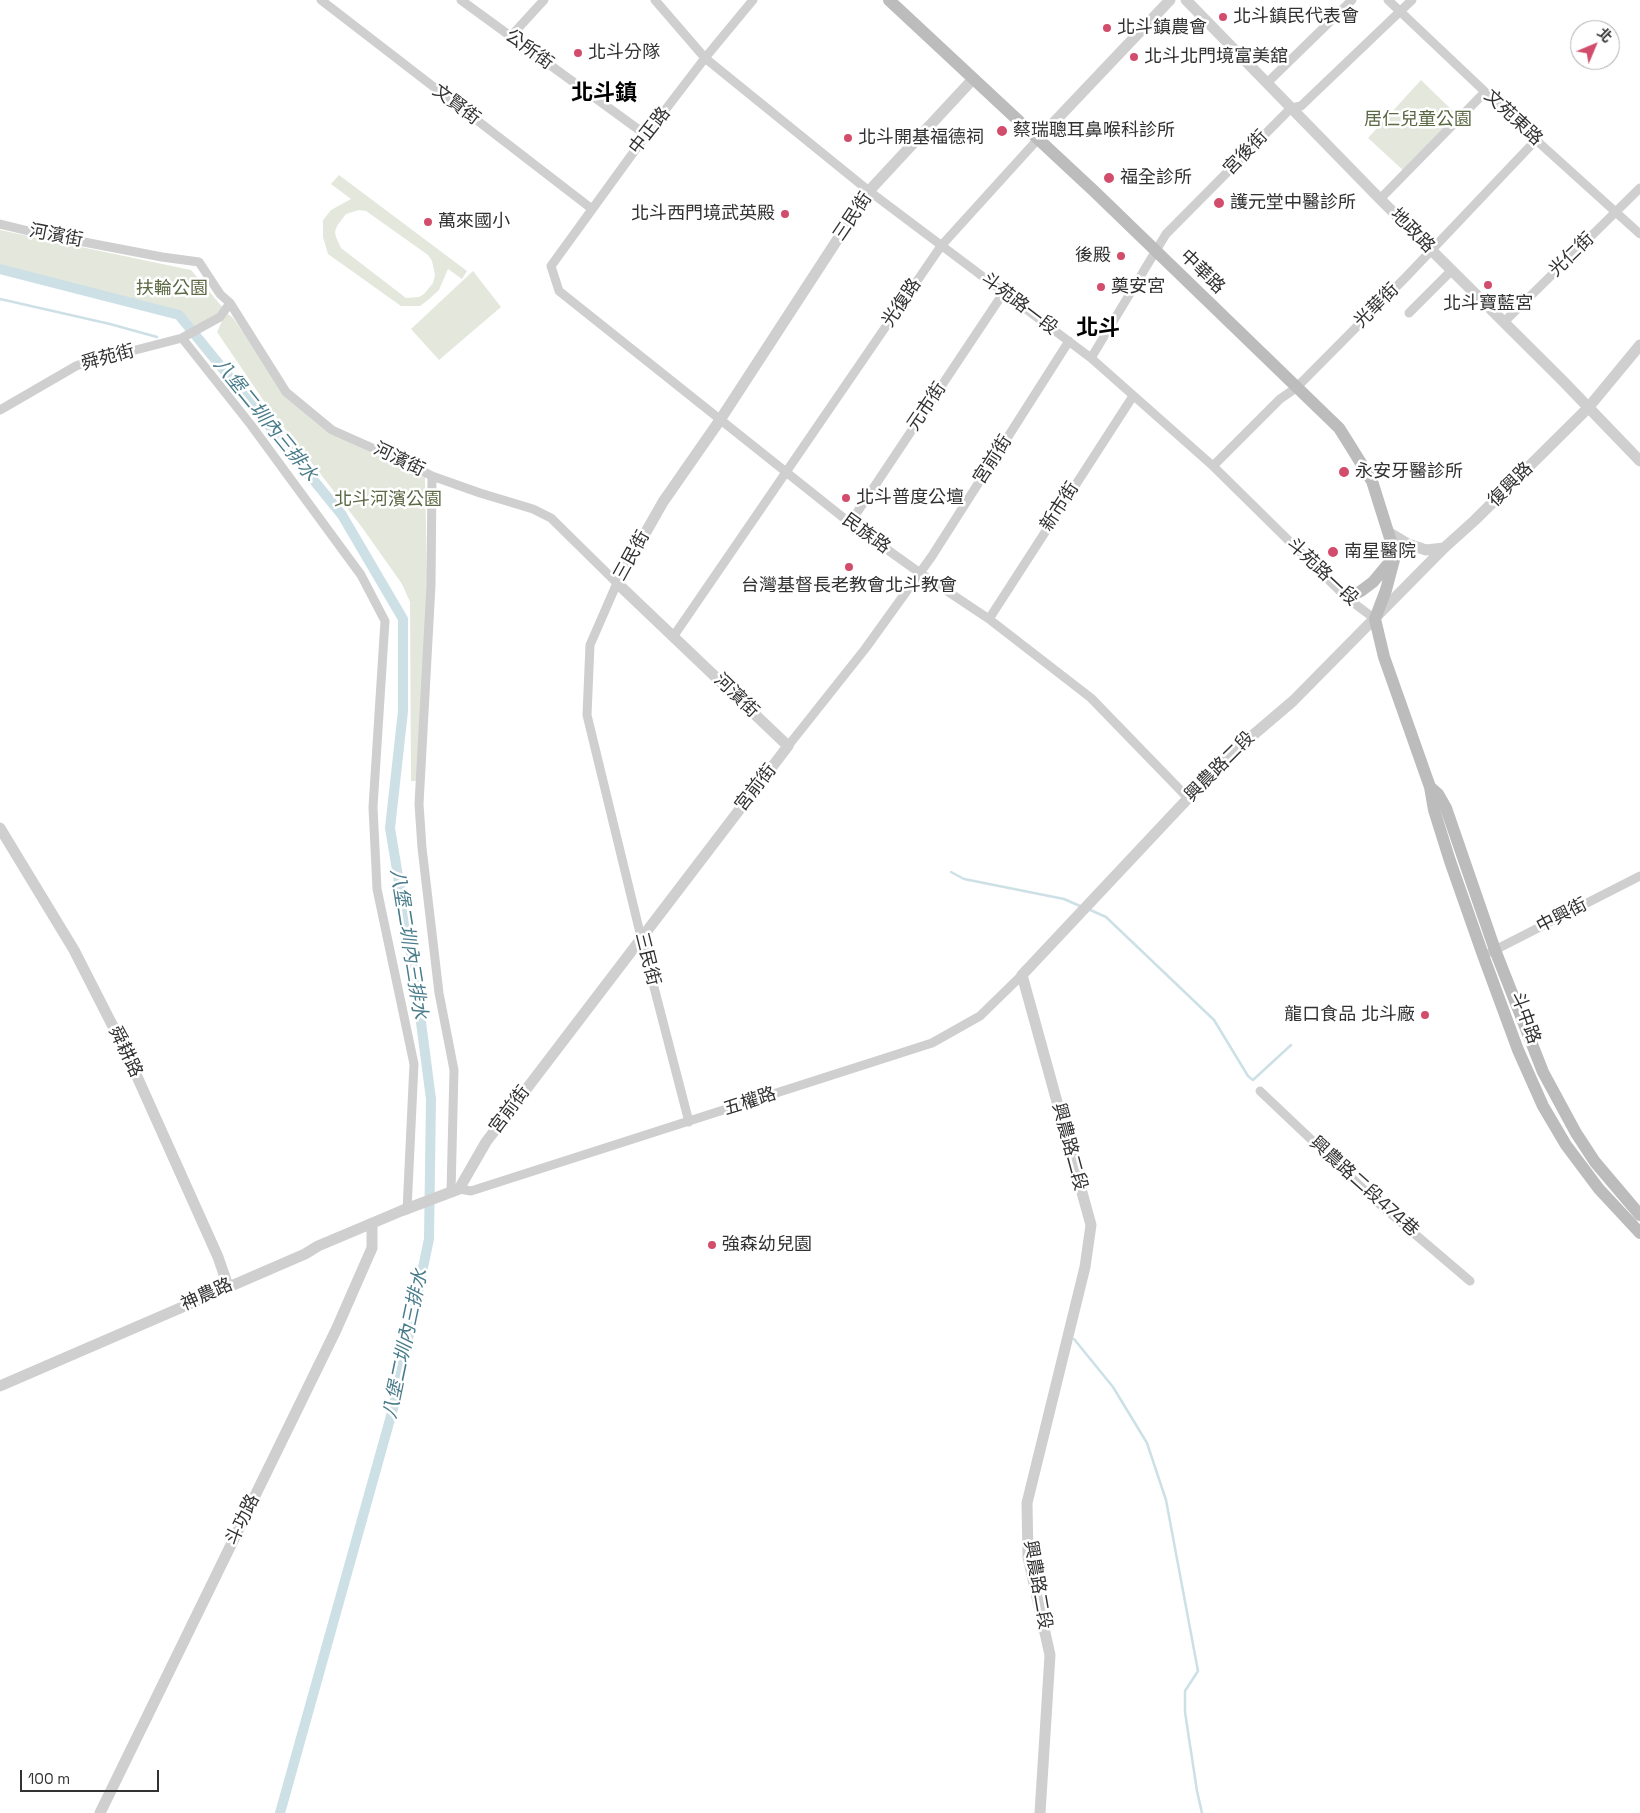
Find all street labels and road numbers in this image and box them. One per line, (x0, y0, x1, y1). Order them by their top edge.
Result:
street label: 公所街 (501, 25, 557, 75)
street label: 文賢街 (428, 80, 484, 130)
street label: 文苑東路 (1479, 86, 1547, 150)
street label: 中正路 (625, 103, 675, 159)
street label: 宮後街 (1219, 126, 1273, 180)
street label: 三民街 (829, 189, 877, 245)
street label: 地政路 (1385, 204, 1439, 258)
street label: 河濱街 (27, 220, 85, 252)
street label: 光仁街 (1545, 228, 1599, 282)
street label: 中華路 (1175, 245, 1229, 299)
street label: 斗苑路一段 (977, 268, 1061, 340)
street label: 光復路 (878, 275, 926, 331)
street label: 光華街 (1350, 279, 1404, 333)
street label: 舜苑街 (79, 341, 137, 375)
street label: 元市街 (903, 379, 951, 435)
street label: 宮前街 (969, 431, 1017, 489)
street label: 河濱街 (370, 438, 428, 482)
street label: 復興路 (1484, 458, 1538, 512)
street label: 新市街 (1036, 478, 1084, 536)
street label: 民族路 (838, 509, 894, 559)
street label: 三民街 (609, 527, 655, 585)
street label: 斗苑路一段 (1282, 533, 1362, 611)
street label: 河濱街 (709, 669, 763, 723)
street label: 興農路二段 (1181, 728, 1259, 806)
street label: 宮前街 (731, 760, 781, 816)
street label: 中興街 (1533, 894, 1591, 938)
street label: 三民街 (630, 930, 664, 988)
street label: 斗中路 (1506, 989, 1544, 1047)
street label: 舜耕路 (103, 1023, 147, 1081)
street label: 宮前街 (485, 1082, 535, 1138)
street label: 五權路 (721, 1083, 779, 1121)
street label: 興農路二段 (1047, 1101, 1091, 1193)
street label: 興農路二段474巷 (1305, 1132, 1423, 1242)
street label: 神農路 (178, 1274, 236, 1316)
street label: 斗功路 (221, 1491, 265, 1549)
street label: 興農路二段 (1019, 1539, 1055, 1631)

